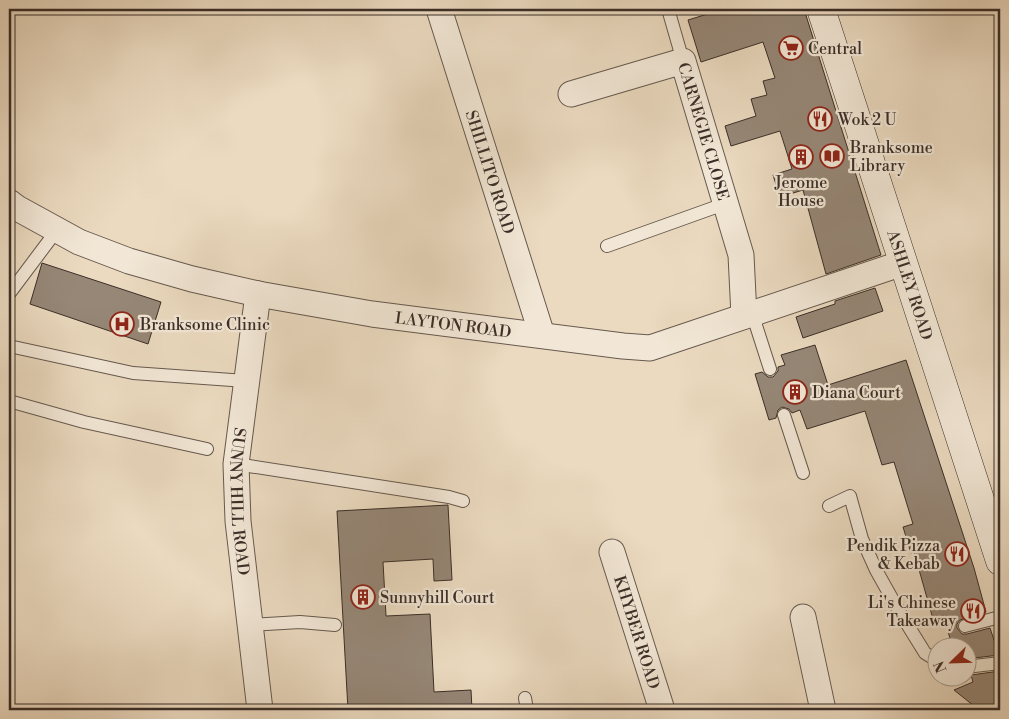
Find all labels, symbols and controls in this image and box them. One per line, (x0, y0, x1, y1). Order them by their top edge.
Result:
supermarket icon: Central (778, 35, 804, 61)
place label: Central (808, 39, 862, 59)
street label: CARNEGIE CLOSE (673, 60, 733, 203)
restaurant icon: Wok 2 U (807, 106, 833, 132)
street label: SHILLITO ROAD (461, 108, 518, 237)
place label: Wok 2 U (837, 110, 896, 130)
place label: Branksome Library (849, 138, 933, 176)
library icon: Branksome Library (819, 143, 845, 169)
building icon: Jerome House (788, 144, 814, 170)
place label: Jerome House (774, 173, 827, 211)
street label: ASHLEY ROAD (882, 227, 937, 343)
street label: LAYTON ROAD (394, 308, 512, 343)
hospital icon: Branksome Clinic (109, 311, 135, 337)
place label: Branksome Clinic (139, 315, 270, 335)
building icon: Diana Court (782, 379, 808, 405)
place label: Diana Court (812, 383, 901, 403)
street label: SUNNY HILL ROAD (225, 426, 253, 576)
place label: Pendik Pizza & Kebab (847, 536, 941, 574)
restaurant icon: Pendik Pizza & Kebab (944, 541, 970, 567)
street label: KHYBER ROAD (609, 573, 664, 692)
building icon: Sunnyhill Court (350, 584, 376, 610)
place label: Sunnyhill Court (380, 588, 495, 608)
place label: Li's Chinese Takeaway (868, 593, 956, 631)
restaurant icon: Li's Chinese Takeaway (960, 598, 986, 624)
north arrow (926, 636, 976, 686)
text: N (931, 658, 951, 675)

